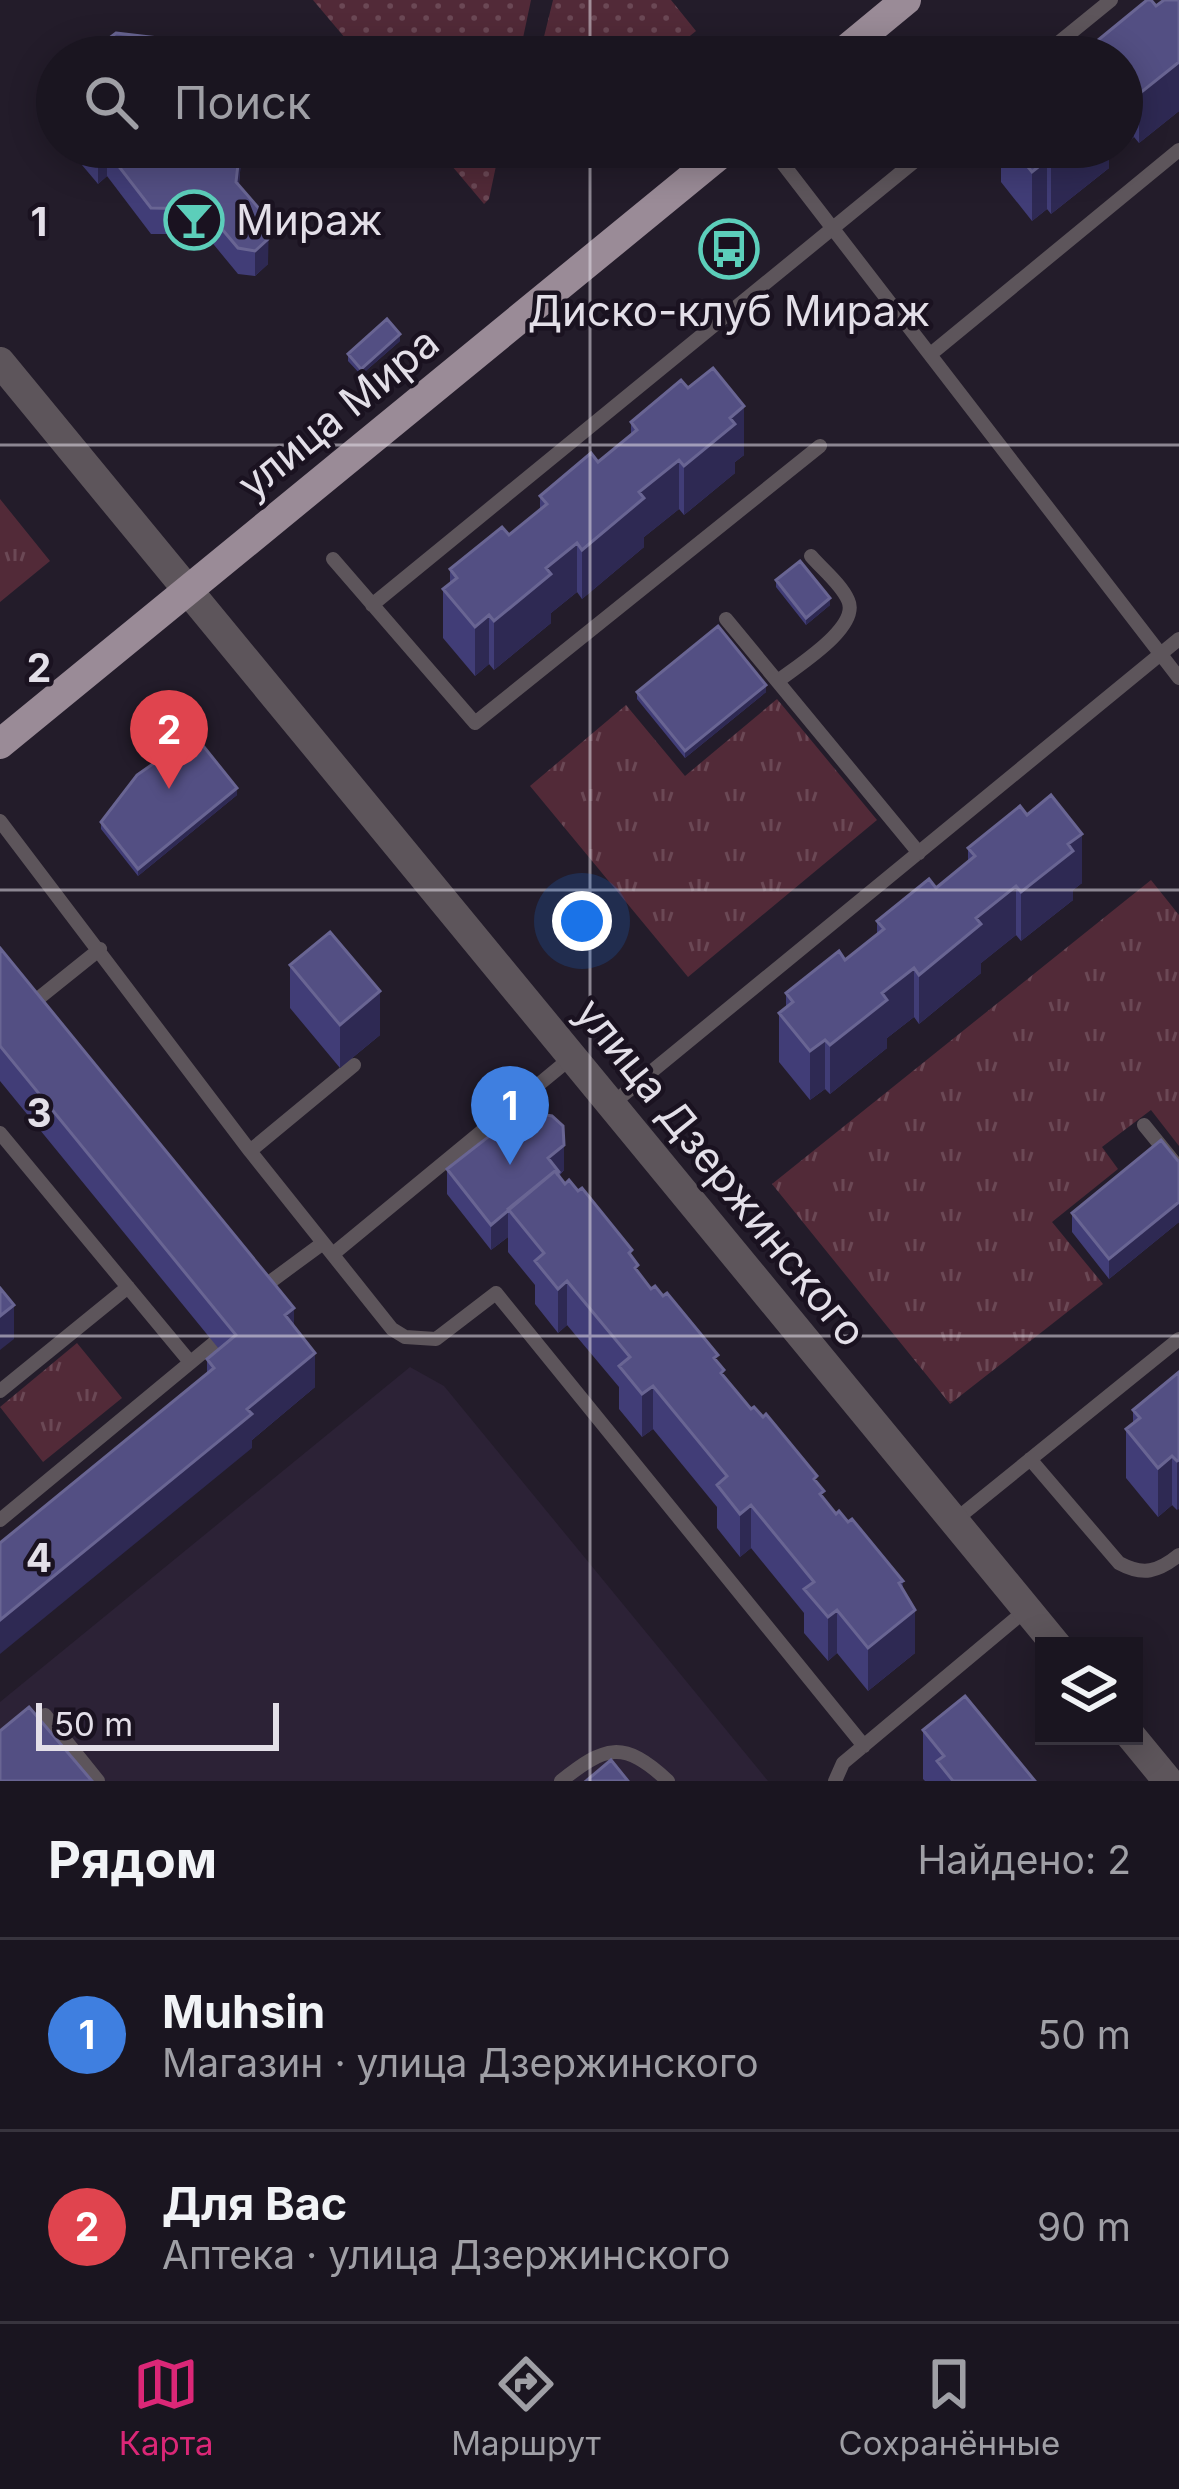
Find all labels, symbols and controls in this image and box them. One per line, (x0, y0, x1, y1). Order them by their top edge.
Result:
search box (36, 36, 1143, 168)
icon: search (78, 69, 144, 135)
text: Поиск (174, 75, 311, 130)
bar icon: Мираж (163, 189, 225, 251)
place label: Мираж (236, 194, 383, 245)
text: 1 (31, 198, 47, 245)
bus stop icon: Диско-клуб Мираж (698, 218, 760, 280)
place label: Диско-клуб Мираж (528, 285, 930, 336)
street label: улица Мира (227, 316, 448, 509)
text: 2 (27, 644, 51, 691)
pin: 2 (130, 690, 208, 789)
your location (552, 891, 612, 951)
street label: улица Дзержинского (565, 987, 877, 1356)
pin: 1 (471, 1066, 549, 1165)
text: 3 (26, 1089, 52, 1136)
text: 4 (26, 1534, 52, 1581)
map controls (1035, 1637, 1143, 1745)
button: layers (1035, 1637, 1143, 1745)
scale bar (36, 1697, 279, 1750)
text: 50 m (54, 1704, 133, 1744)
text: Рядом (48, 1829, 217, 1890)
text: Найдено: 2 (917, 1836, 1131, 1883)
text: Muhsin (162, 1984, 325, 2039)
text: 1 (79, 2011, 95, 2058)
text: 50 m (1038, 2011, 1131, 2058)
text: Магазин · улица Дзержинского (162, 2039, 759, 2086)
text: Для Вас (162, 2176, 347, 2231)
text: 2 (75, 2203, 99, 2250)
text: 90 m (1037, 2203, 1131, 2250)
text: Аптека · улица Дзержинского (162, 2231, 730, 2278)
tab: Карта (119, 2351, 214, 2463)
tab: Маршрут (451, 2351, 601, 2463)
tab: Сохранённые (839, 2351, 1060, 2463)

